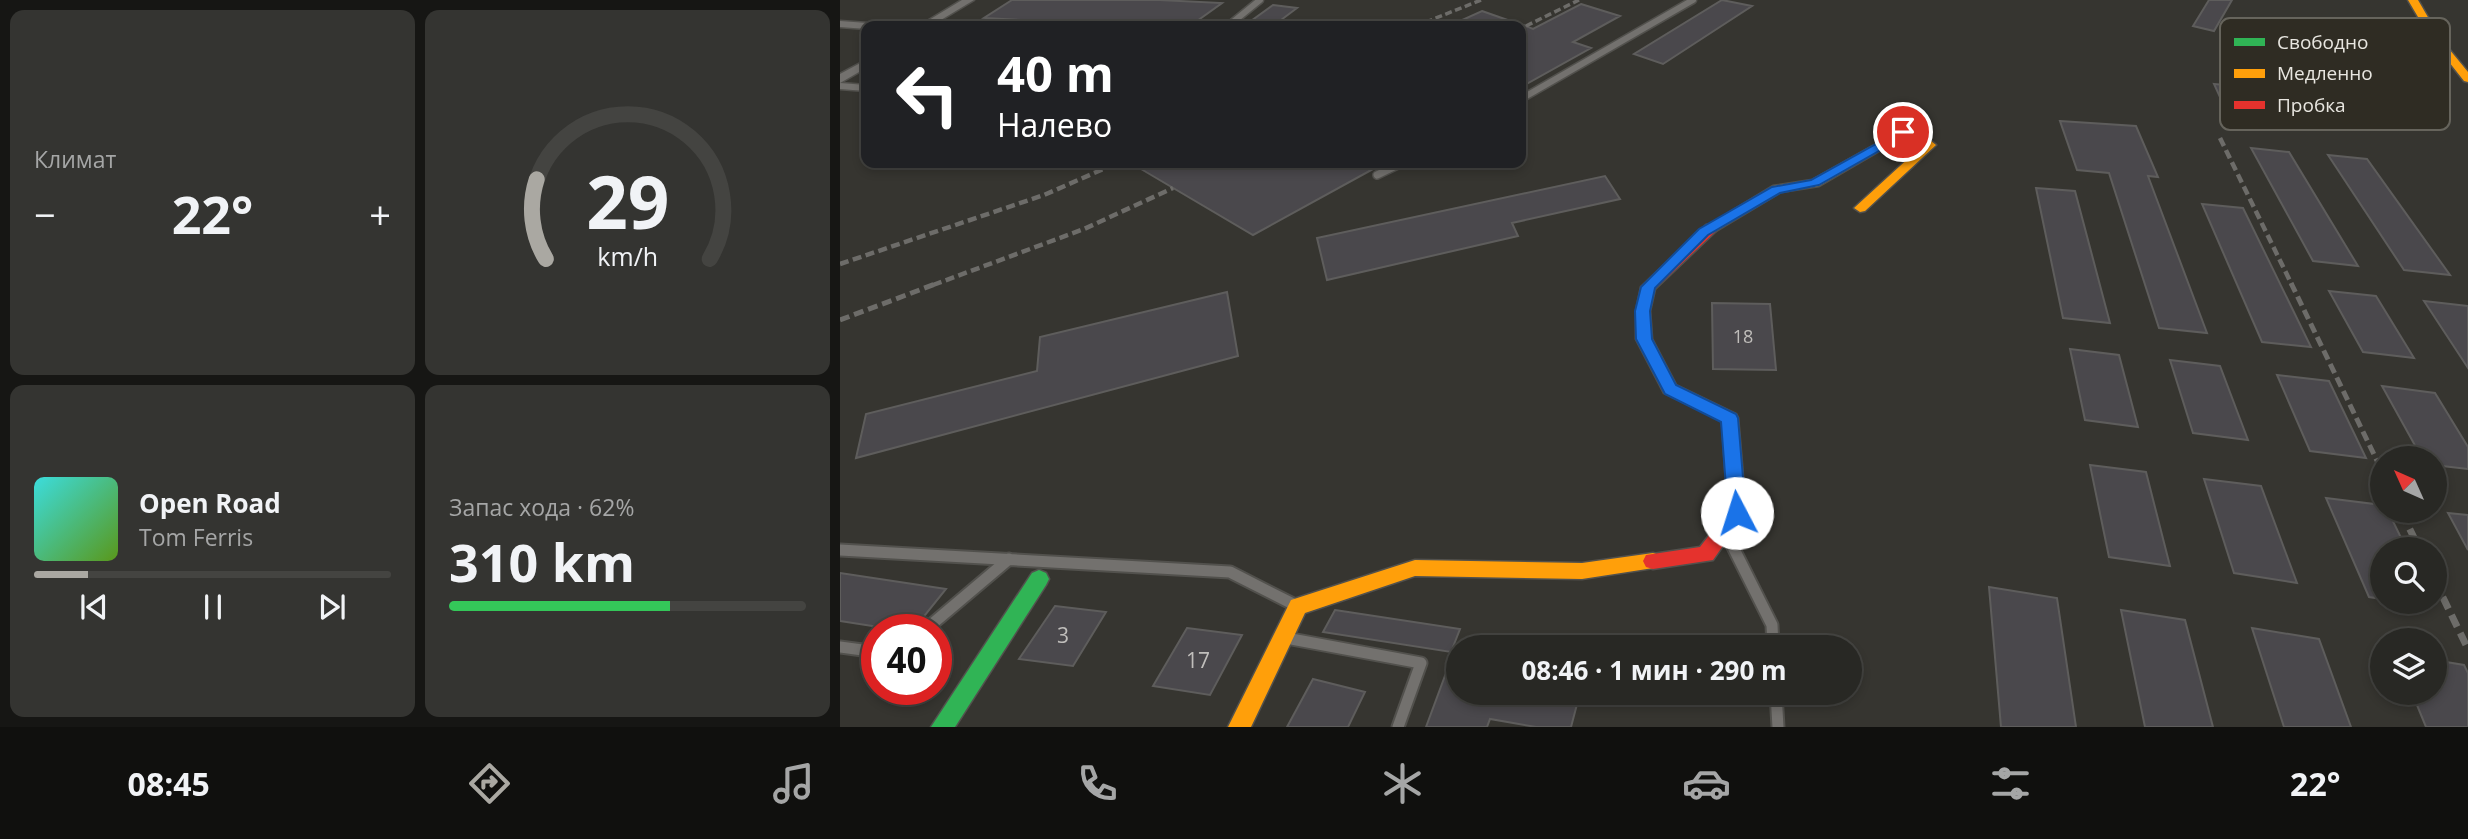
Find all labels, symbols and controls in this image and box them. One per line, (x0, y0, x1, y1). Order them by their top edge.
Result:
legend (2220, 18, 2450, 130)
text: Свободно (2277, 29, 2368, 55)
text: 40 m (997, 40, 1114, 106)
icon: left (882, 49, 973, 140)
text: Медленно (2277, 60, 2373, 86)
text: Пробка (2277, 92, 2346, 118)
pin (1873, 102, 1933, 162)
text: Налево (997, 103, 1112, 146)
icon: arrive (1884, 113, 1922, 151)
text: Климат (34, 143, 116, 175)
text: 29 (586, 151, 669, 250)
text: 22° (172, 178, 253, 249)
text: − (34, 188, 56, 240)
text: + (369, 188, 391, 240)
text: km/h (597, 238, 658, 272)
house number: 18 (1733, 324, 1753, 348)
north arrow (2370, 446, 2446, 523)
map controls (2370, 446, 2447, 705)
position arrow (1700, 476, 1774, 550)
text: Open Road (139, 485, 281, 521)
text: Запас хода · 62% (449, 491, 634, 523)
text: Tom Ferris (139, 521, 253, 553)
text: 310 km (449, 526, 635, 597)
button: search (2370, 537, 2447, 614)
icon: previous (75, 588, 113, 626)
icon: pause (194, 588, 232, 626)
icon: next (313, 588, 351, 626)
speed limit sign: 40 (861, 614, 952, 705)
house number: 3 (1057, 621, 1069, 649)
button: layers (2370, 628, 2447, 705)
house number: 17 (1186, 646, 1210, 674)
text: 08:46 · 1 мин · 290 m (1521, 652, 1787, 688)
icon: directions (465, 759, 514, 808)
icon: music (769, 759, 818, 808)
icon: phone (1073, 759, 1122, 808)
icon: climate (1378, 759, 1427, 808)
icon: car (1682, 759, 1731, 808)
icon: filters (1986, 759, 2035, 808)
text: 08:45 (128, 762, 210, 805)
text: 22° (2290, 762, 2340, 805)

